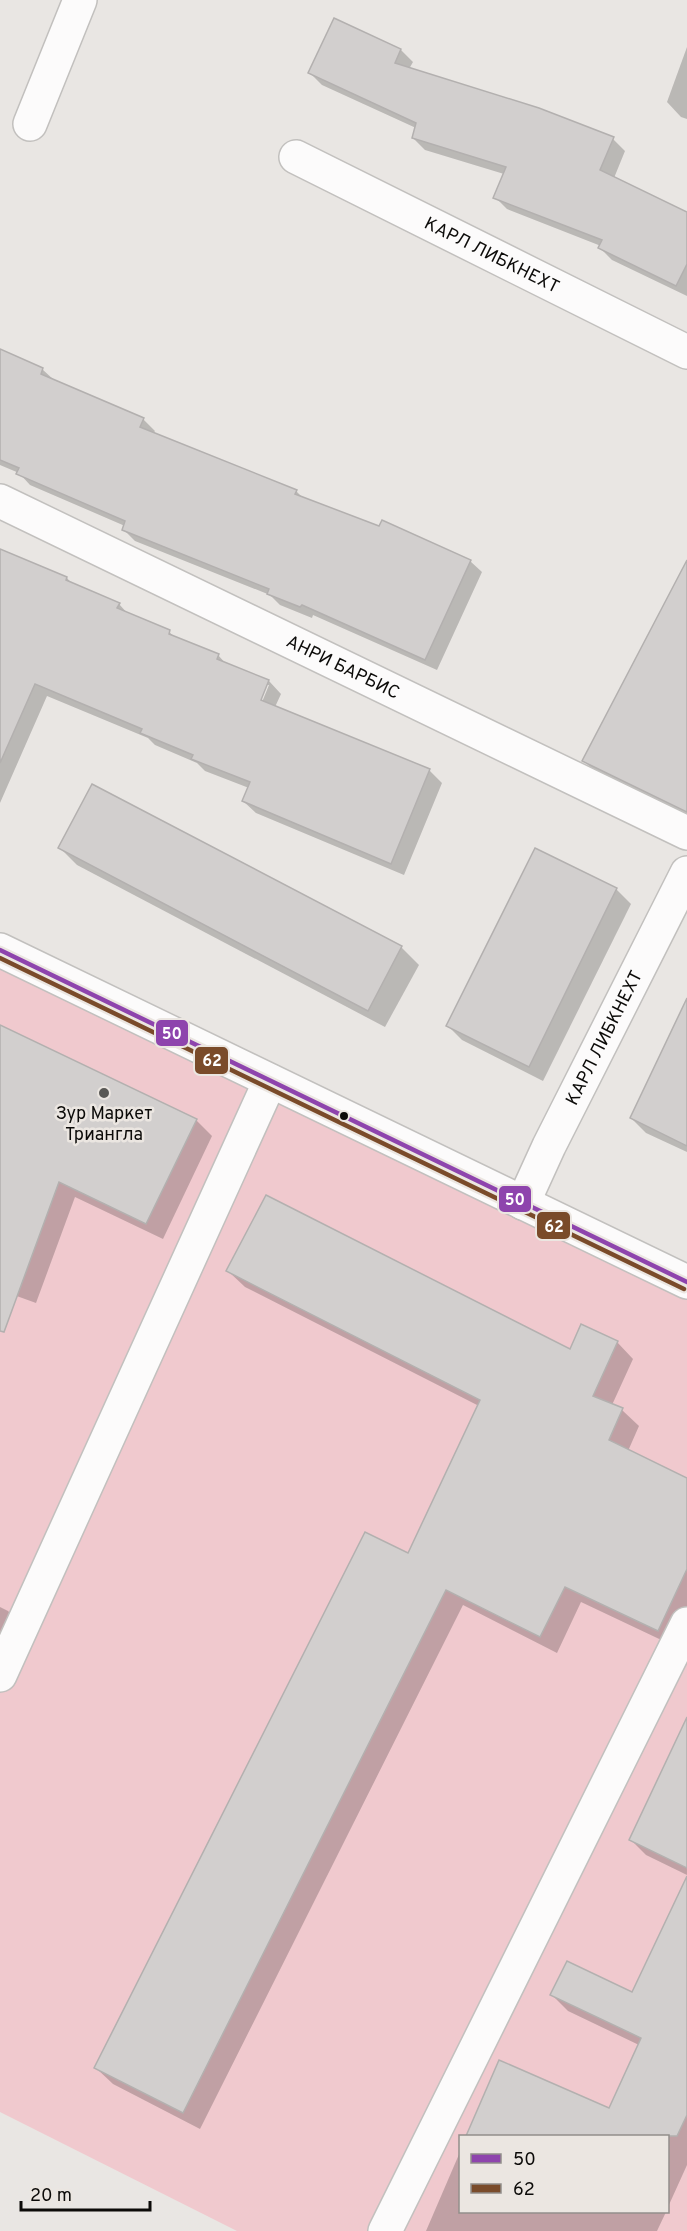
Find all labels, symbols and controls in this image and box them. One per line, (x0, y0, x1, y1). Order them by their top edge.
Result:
street label: КАРЛ ЛИБКНЕХТ (420, 213, 563, 299)
street label: АНРИ БАРБИС (282, 631, 403, 705)
street label: КАРЛ ЛИБКНЕХТ (561, 967, 649, 1110)
line badge: 50 (155, 1019, 189, 1047)
text: 50 (162, 1025, 182, 1045)
line badge: 62 (194, 1046, 229, 1075)
text: 62 (202, 1052, 222, 1072)
marker: Зур Маркет Триангла (97, 1086, 111, 1100)
place label: Зур Маркет Триангла (56, 1103, 152, 1147)
unlabelled marker (338, 1110, 350, 1122)
line badge: 50 (498, 1185, 532, 1213)
text: 50 (505, 1191, 525, 1211)
line badge: 62 (536, 1211, 571, 1240)
text: 62 (544, 1218, 564, 1238)
legend (459, 2135, 669, 2213)
text: 50 (513, 2149, 536, 2172)
scale bar (21, 2174, 150, 2212)
text: 62 (513, 2179, 535, 2202)
text: 20 m (30, 2185, 72, 2208)

